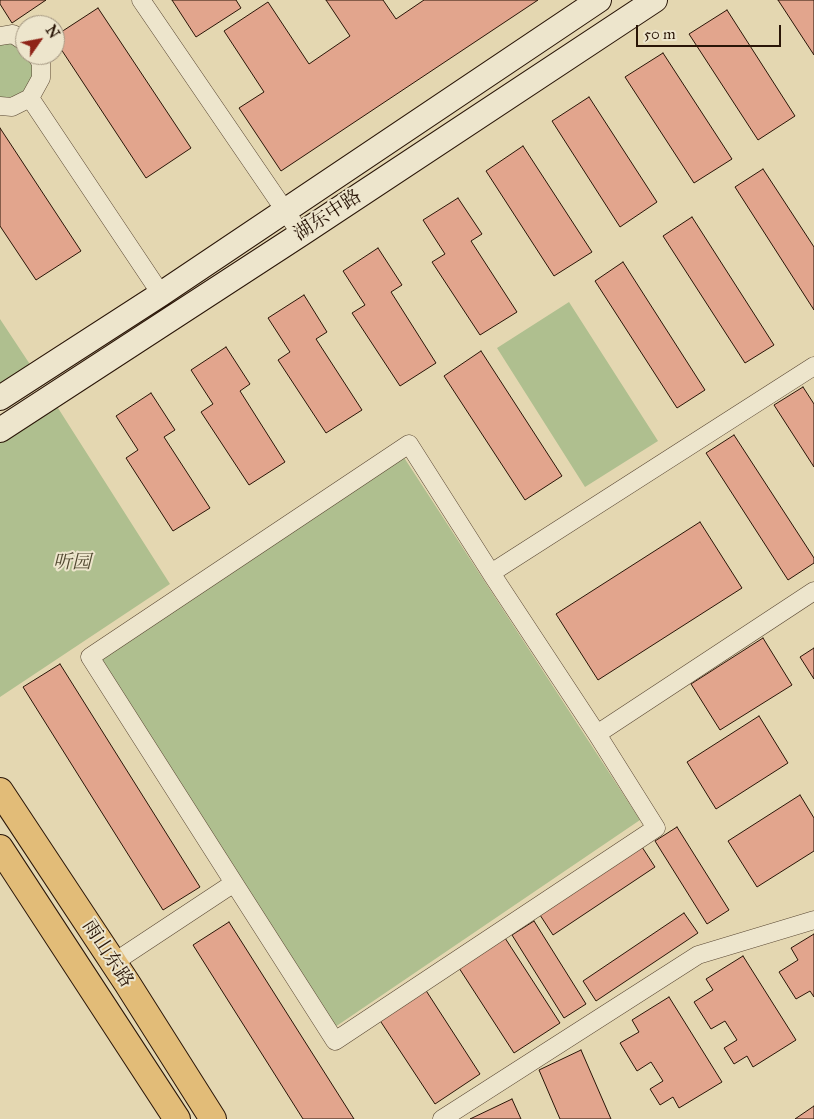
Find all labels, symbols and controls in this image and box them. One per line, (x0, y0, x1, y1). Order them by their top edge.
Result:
north arrow (15, 15, 65, 65)
scale bar (639, 15, 784, 47)
text: N (42, 22, 63, 42)
text: 50 m (644, 25, 676, 43)
street label: 湖东中路 (290, 186, 366, 246)
park label: 听园 (53, 552, 91, 574)
street label: 雨山东路 (77, 916, 137, 992)

